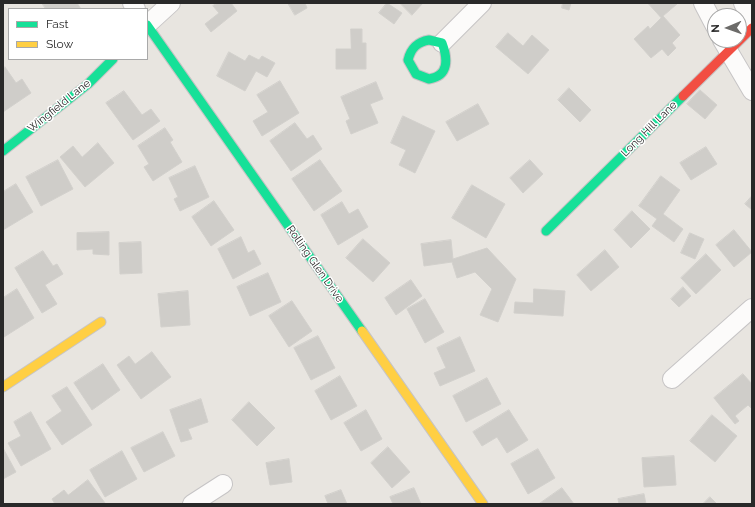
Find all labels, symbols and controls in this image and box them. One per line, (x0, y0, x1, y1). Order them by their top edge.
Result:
legend (8, 8, 148, 60)
north arrow (707, 8, 747, 48)
text: Fast (46, 17, 69, 31)
text: N (709, 24, 722, 33)
text: Slow (46, 37, 73, 51)
street label: Wingfield Lane (25, 77, 93, 135)
street label: Long Hill Lane (618, 98, 680, 160)
street label: Rolling Glen Drive (284, 223, 346, 305)

